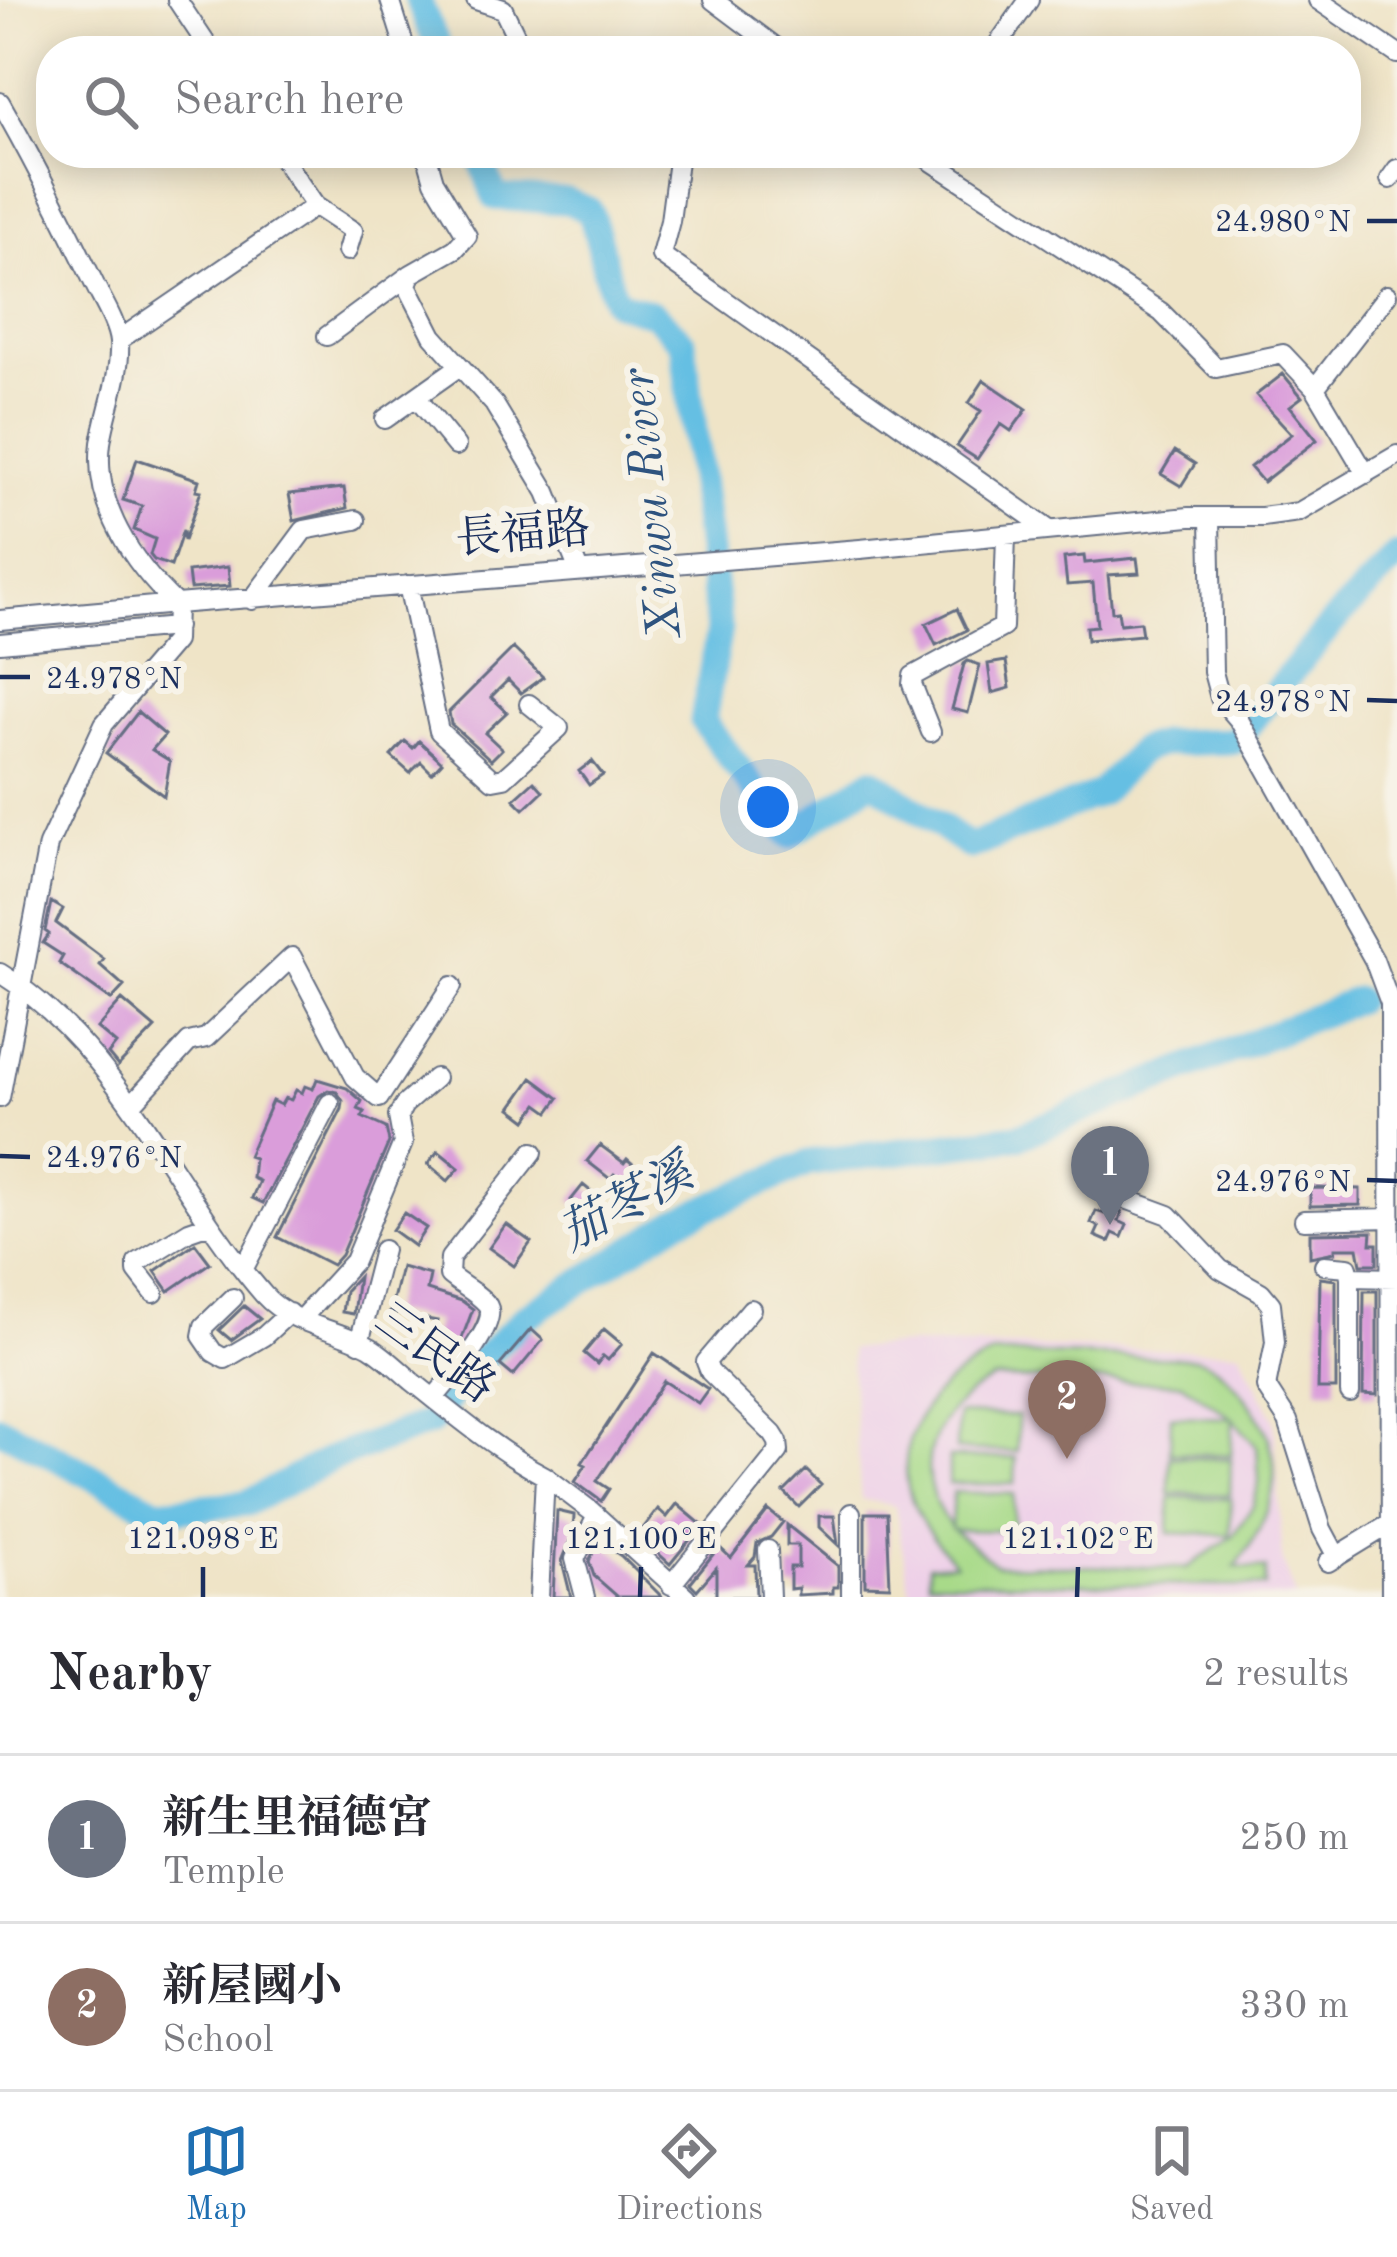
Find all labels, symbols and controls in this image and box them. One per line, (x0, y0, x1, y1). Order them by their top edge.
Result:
search box (36, 36, 1361, 168)
icon: search (78, 69, 144, 135)
text: Search here (174, 79, 404, 124)
text: 24.980°N (1215, 208, 1351, 238)
water label: Xinwu River (615, 365, 691, 642)
street label: 長福路 (453, 504, 592, 564)
text: 24.978°N (46, 665, 182, 695)
text: 24.978°N (1215, 688, 1351, 718)
your location (738, 777, 798, 837)
pin: 1 (1071, 1126, 1149, 1225)
water label: 茄苳溪 (550, 1143, 706, 1261)
text: 24.976°N (46, 1144, 182, 1174)
text: 24.976°N (1215, 1168, 1351, 1198)
street label: 三民路 (366, 1294, 504, 1413)
pin: 2 (1028, 1360, 1106, 1459)
text: 121.098°E (128, 1525, 278, 1555)
text: 121.100°E (566, 1525, 716, 1555)
text: 121.102°E (1003, 1525, 1153, 1555)
text: Nearby (48, 1650, 213, 1701)
text: 2 results (1203, 1655, 1349, 1694)
text: 新生里福德宮 (162, 1798, 432, 1843)
text: 1 (76, 1819, 98, 1858)
text: 250 m (1239, 1819, 1349, 1858)
text: Temple (162, 1853, 285, 1892)
text: 新屋國小 (162, 1966, 342, 2011)
text: 2 (76, 1987, 98, 2026)
text: 330 m (1239, 1987, 1349, 2026)
text: School (162, 2021, 274, 2060)
tab: Map (183, 2118, 249, 2231)
tab: Directions (616, 2118, 763, 2231)
tab: Saved (1130, 2118, 1214, 2231)

